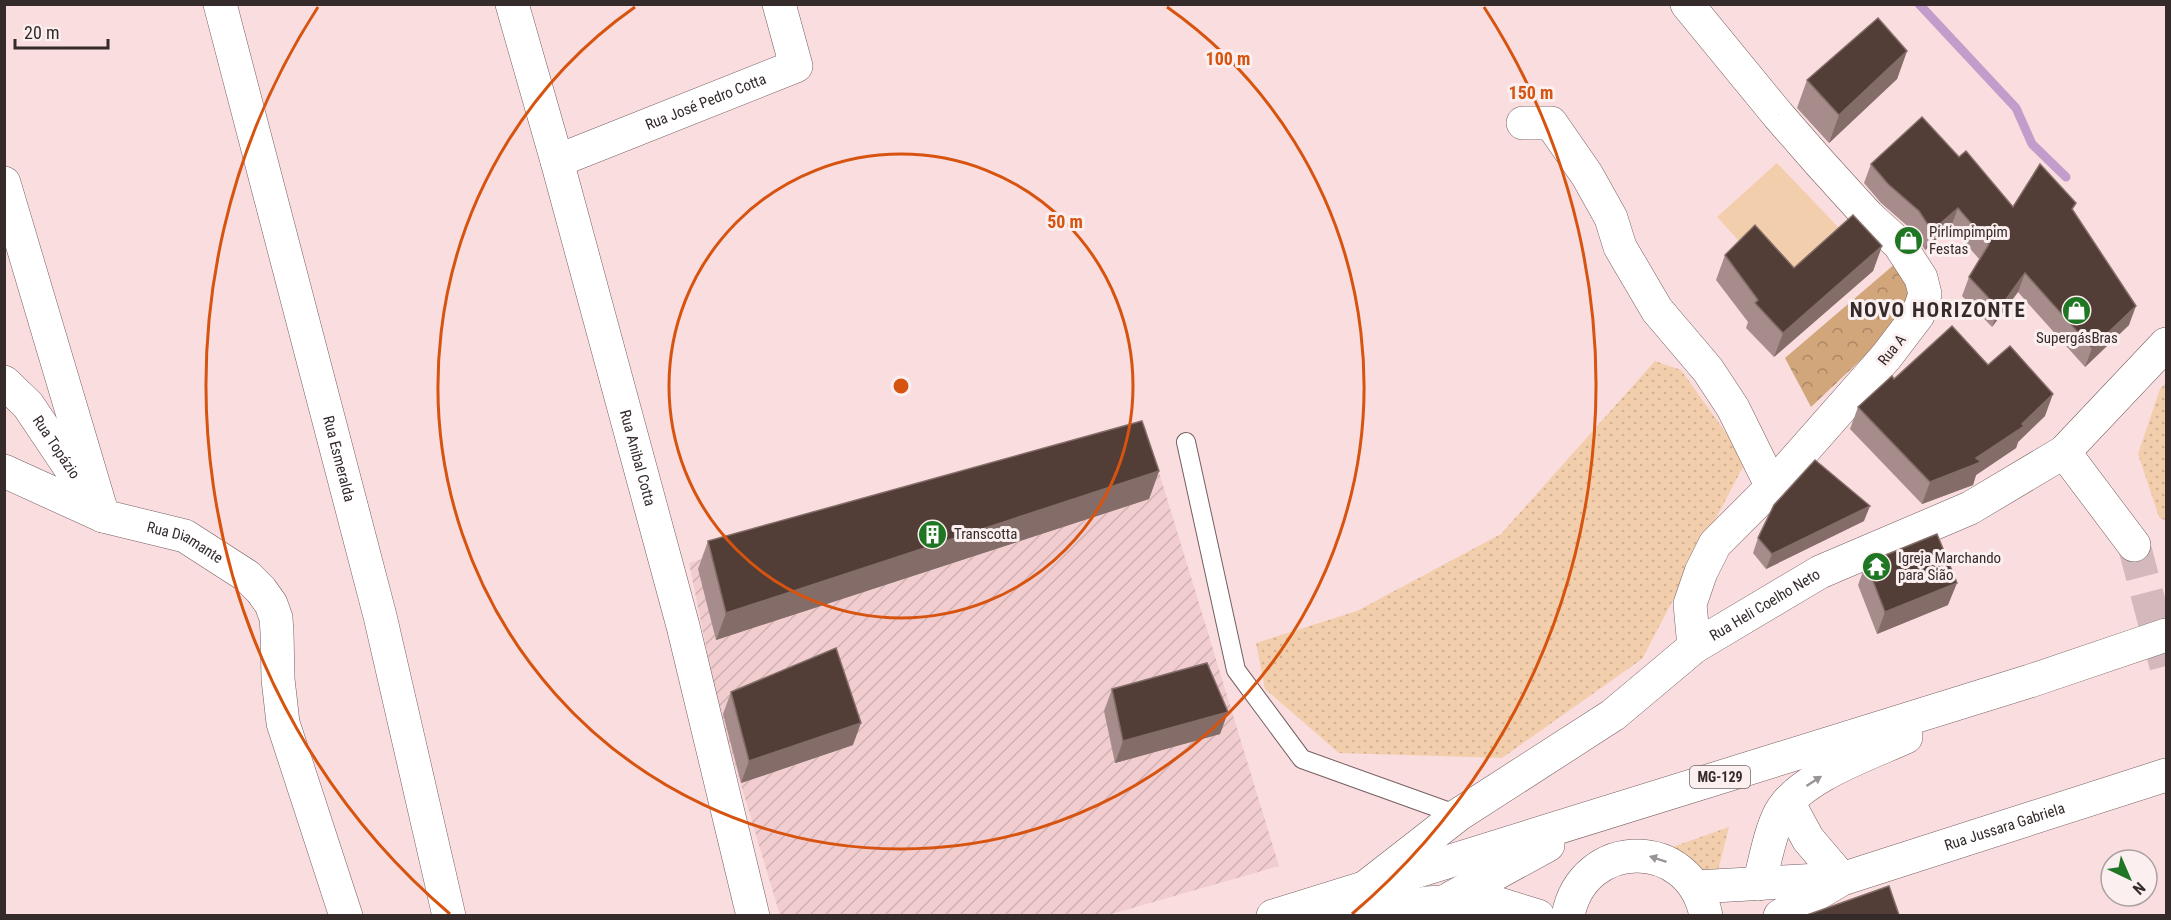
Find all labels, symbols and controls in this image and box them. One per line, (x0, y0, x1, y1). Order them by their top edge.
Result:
scale bar (15, 12, 108, 50)
text: 20 m (24, 22, 59, 43)
text: 100 m (1206, 48, 1250, 69)
street label: Rua José Pedro Cotta (643, 70, 769, 134)
text: 150 m (1509, 82, 1553, 103)
text: 50 m (1047, 211, 1083, 232)
place label: Pirlimpimpim Festas (1929, 223, 2008, 258)
shop icon: Pirlimpimpim Festas (1892, 225, 1924, 257)
shop icon: SupergásBras (2061, 295, 2093, 327)
district label: NOVO HORIZONTE (1850, 298, 2026, 322)
place label: SupergásBras (2036, 329, 2118, 347)
street label: Rua A (1874, 331, 1910, 369)
centre of rings (891, 376, 911, 396)
street label: Rua Anibal Cotta (616, 408, 659, 508)
street label: Rua Topázio (29, 412, 84, 482)
street label: Rua Esmeralda (319, 414, 359, 504)
street label: Rua Diamante (145, 518, 226, 567)
building icon: Transcotta (917, 518, 949, 550)
place label: Transcotta (954, 525, 1017, 543)
place label: Igreja Marchando para Sião (1898, 549, 2001, 584)
temple icon: Igreja Marchando para Sião (1861, 551, 1893, 583)
street label: Rua Heli Coelho Neto (1706, 565, 1823, 645)
road number: MG-129 (1690, 766, 1750, 788)
one-way arrow (1806, 775, 1822, 786)
street label: Rua Jussara Gabriela (1942, 799, 2067, 855)
north arrow (2099, 848, 2159, 908)
one-way arrow (1649, 854, 1667, 863)
text: N (2129, 878, 2149, 899)

